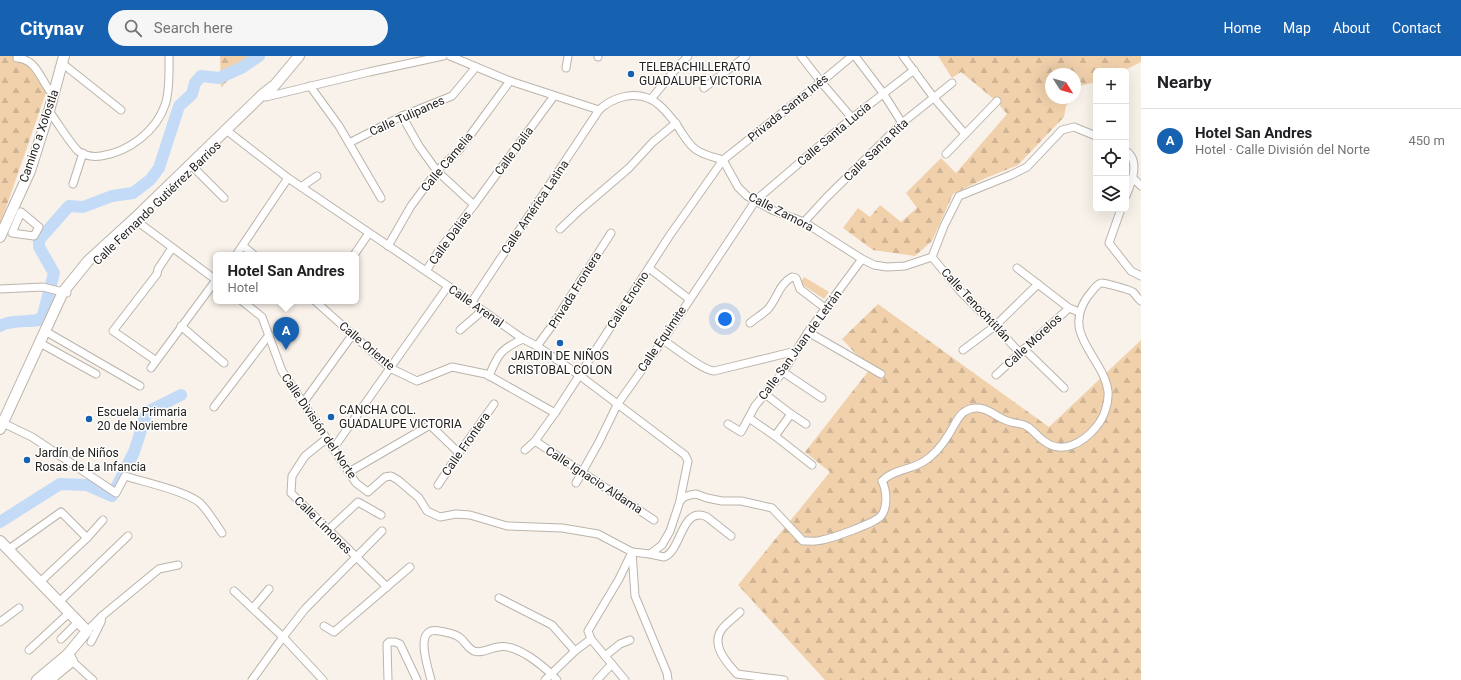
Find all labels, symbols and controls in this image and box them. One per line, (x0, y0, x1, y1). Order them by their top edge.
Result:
search box (108, 10, 388, 46)
text: Citynav (20, 17, 84, 40)
icon: search (122, 17, 144, 39)
text: Search here (154, 19, 233, 37)
text: Home (1223, 20, 1261, 36)
text: Map (1283, 20, 1311, 36)
text: About (1333, 20, 1370, 36)
text: Contact (1392, 20, 1441, 36)
place label: TELEBACHILLERATO GUADALUPE VICTORIA (639, 60, 762, 88)
north arrow (1045, 68, 1081, 104)
map controls (1093, 68, 1129, 212)
button: + (1093, 68, 1129, 104)
marker: TELEBACHILLERATO GUADALUPE VICTORIA (626, 69, 636, 79)
street label: Privada Santa Inés (745, 71, 831, 145)
text: Nearby (1157, 72, 1212, 92)
street label: Camino a Xolostla (17, 88, 61, 184)
street label: Calle Tulipanes (367, 93, 447, 139)
street label: Calle Santa Lucía (794, 99, 874, 169)
button: − (1093, 104, 1129, 140)
street label: Calle Santa Rita (841, 116, 911, 184)
street label: Calle Dalia (492, 124, 536, 178)
text: Hotel San Andres (1195, 124, 1312, 142)
street label: Calle Camelia (418, 129, 476, 195)
text: A (1166, 133, 1174, 148)
text: 450 m (1408, 133, 1445, 148)
street label: Calle Fernando Gutiérrez Barrios (90, 138, 224, 268)
button: locate (1093, 140, 1129, 176)
text: Hotel · Calle División del Norte (1195, 142, 1370, 157)
street label: Calle América Latina (498, 157, 572, 257)
button: layers (1093, 176, 1129, 212)
street label: Calle Zamora (746, 190, 816, 234)
street label: Calle Dalias (426, 209, 474, 267)
street label: Privada Frontera (546, 249, 604, 331)
popup (213, 252, 359, 304)
text: Hotel San Andres (227, 262, 345, 280)
street label: Calle Tenochtitlán (938, 265, 1014, 345)
street label: Calle Encino (604, 269, 652, 331)
text: Hotel (227, 280, 258, 295)
street label: Calle Arenal (446, 282, 506, 330)
street label: Calle San Juan de Letrán (756, 287, 844, 403)
street label: Calle Equimite (635, 303, 689, 375)
your location (715, 309, 735, 329)
street label: Calle Morelos (1001, 311, 1065, 371)
pin: A (273, 317, 299, 350)
street label: Calle Oriente (336, 319, 398, 373)
marker: JARDIN DE NIÑOS CRISTOBAL COLON (555, 338, 565, 348)
place label: JARDIN DE NIÑOS CRISTOBAL COLON (508, 347, 612, 377)
street label: Calle División del Norte (279, 371, 359, 481)
place label: CANCHA COL. GUADALUPE VICTORIA (339, 403, 462, 431)
place label: Escuela Primaria 20 de Noviembre (97, 405, 188, 433)
street label: Calle Frontera (439, 410, 493, 478)
marker: CANCHA COL. GUADALUPE VICTORIA (326, 412, 336, 422)
marker: Escuela Primaria 20 de Noviembre (84, 414, 94, 424)
street label: Calle Ignacio Aldama (543, 443, 645, 517)
place label: Jardín de Niños Rosas de La Infancia (35, 446, 146, 474)
marker: Jardín de Niños Rosas de La Infancia (22, 455, 32, 465)
street label: Calle Limones (291, 493, 355, 557)

